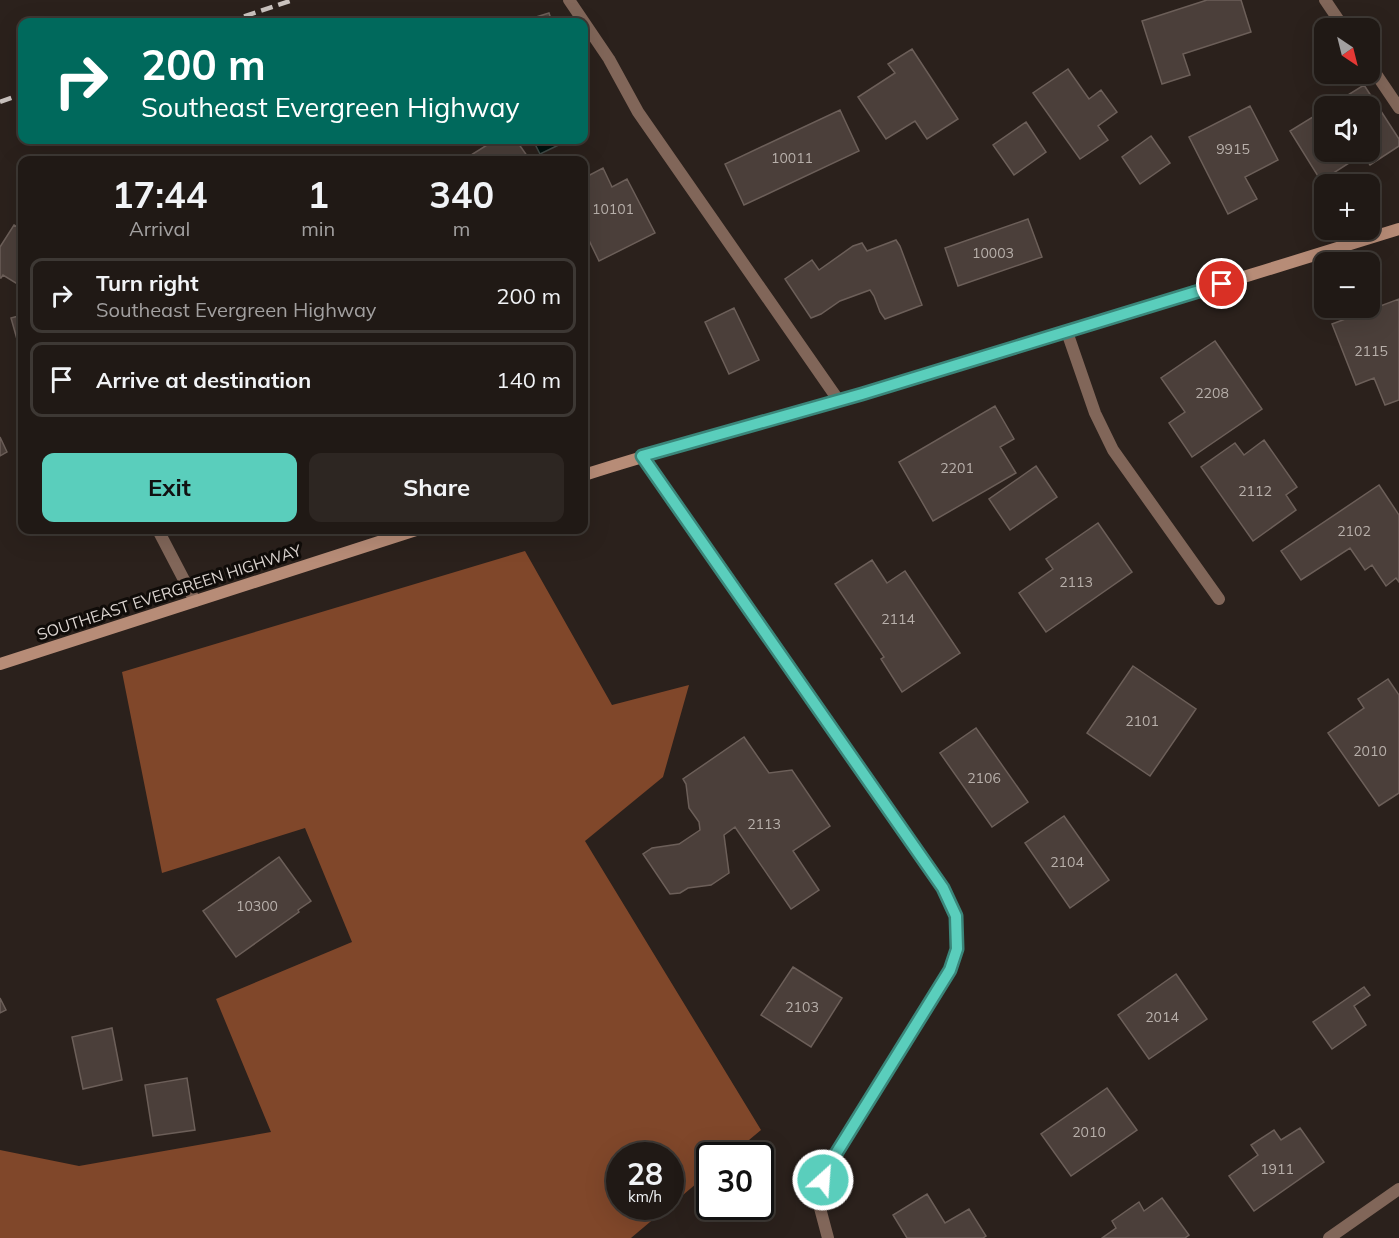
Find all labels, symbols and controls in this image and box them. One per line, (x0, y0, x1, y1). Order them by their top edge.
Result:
north arrow (1314, 18, 1380, 84)
map controls (1314, 18, 1380, 318)
text: 200 m (141, 38, 266, 91)
icon: right (42, 42, 120, 120)
text: Southeast Evergreen Highway (141, 90, 520, 124)
button: sound (1314, 96, 1380, 162)
house number: 9915 (1216, 140, 1250, 158)
house number: 10011 (771, 149, 813, 167)
text: 17:44 (112, 172, 207, 217)
text: 1 (307, 172, 329, 217)
text: 340 (429, 172, 494, 217)
button: + (1314, 174, 1380, 240)
house number: 10101 (592, 200, 634, 218)
text: Arrival (129, 216, 190, 241)
text: min (301, 216, 335, 241)
text: m (453, 216, 470, 241)
house number: 10003 (972, 244, 1014, 262)
button: − (1314, 252, 1380, 318)
pin (1196, 258, 1247, 309)
icon: arrive (1205, 267, 1238, 300)
text: Turn right (96, 269, 199, 297)
icon: right (45, 279, 78, 312)
text: 200 m (496, 282, 561, 310)
text: Southeast Evergreen Highway (96, 297, 376, 322)
house number: 2115 (1354, 342, 1388, 360)
icon: arrive (45, 363, 78, 396)
text: Arrive at destination (96, 366, 311, 394)
text: 140 m (496, 366, 561, 394)
house number: 2208 (1195, 384, 1229, 402)
button: Exit (42, 453, 297, 522)
button: Share (309, 453, 564, 522)
house number: 2201 (940, 459, 974, 477)
house number: 2112 (1238, 482, 1272, 500)
house number: 2102 (1337, 522, 1371, 540)
street label: SOUTHEAST EVERGREEN HIGHWAY (34, 540, 304, 644)
house number: 2113 (1059, 573, 1093, 591)
house number: 2114 (881, 610, 915, 628)
house number: 2101 (1125, 712, 1159, 730)
house number: 2010 (1353, 742, 1387, 760)
house number: 2106 (967, 769, 1001, 787)
house number: 2113 (747, 815, 781, 833)
house number: 2104 (1050, 853, 1084, 871)
house number: 10300 (236, 897, 278, 915)
house number: 2103 (785, 998, 819, 1016)
house number: 2014 (1145, 1008, 1179, 1026)
house number: 2010 (1072, 1123, 1106, 1141)
speed limit sign: 30 (696, 1142, 774, 1220)
position arrow (791, 1148, 855, 1212)
text: 28 (627, 1155, 663, 1193)
house number: 1911 (1260, 1160, 1294, 1178)
text: km/h (628, 1187, 662, 1206)

